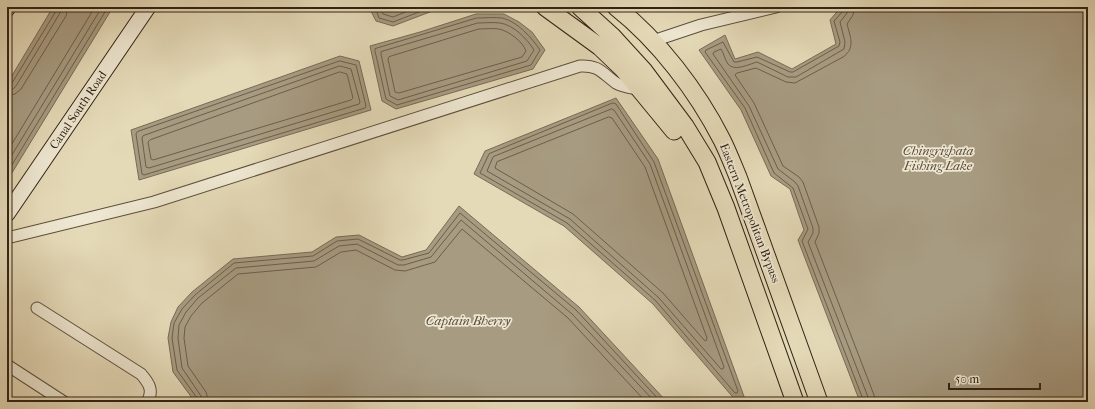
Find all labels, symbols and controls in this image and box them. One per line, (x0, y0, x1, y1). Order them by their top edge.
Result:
street label: Canal South Road (47, 68, 110, 152)
street label: Eastern Metropolitan Bypass (717, 141, 783, 285)
water label: Chingrighata Fishing Lake (903, 143, 973, 173)
water label: Captain Bherry (426, 313, 511, 328)
scale bar (949, 365, 1040, 391)
text: 50 m (955, 372, 979, 386)

